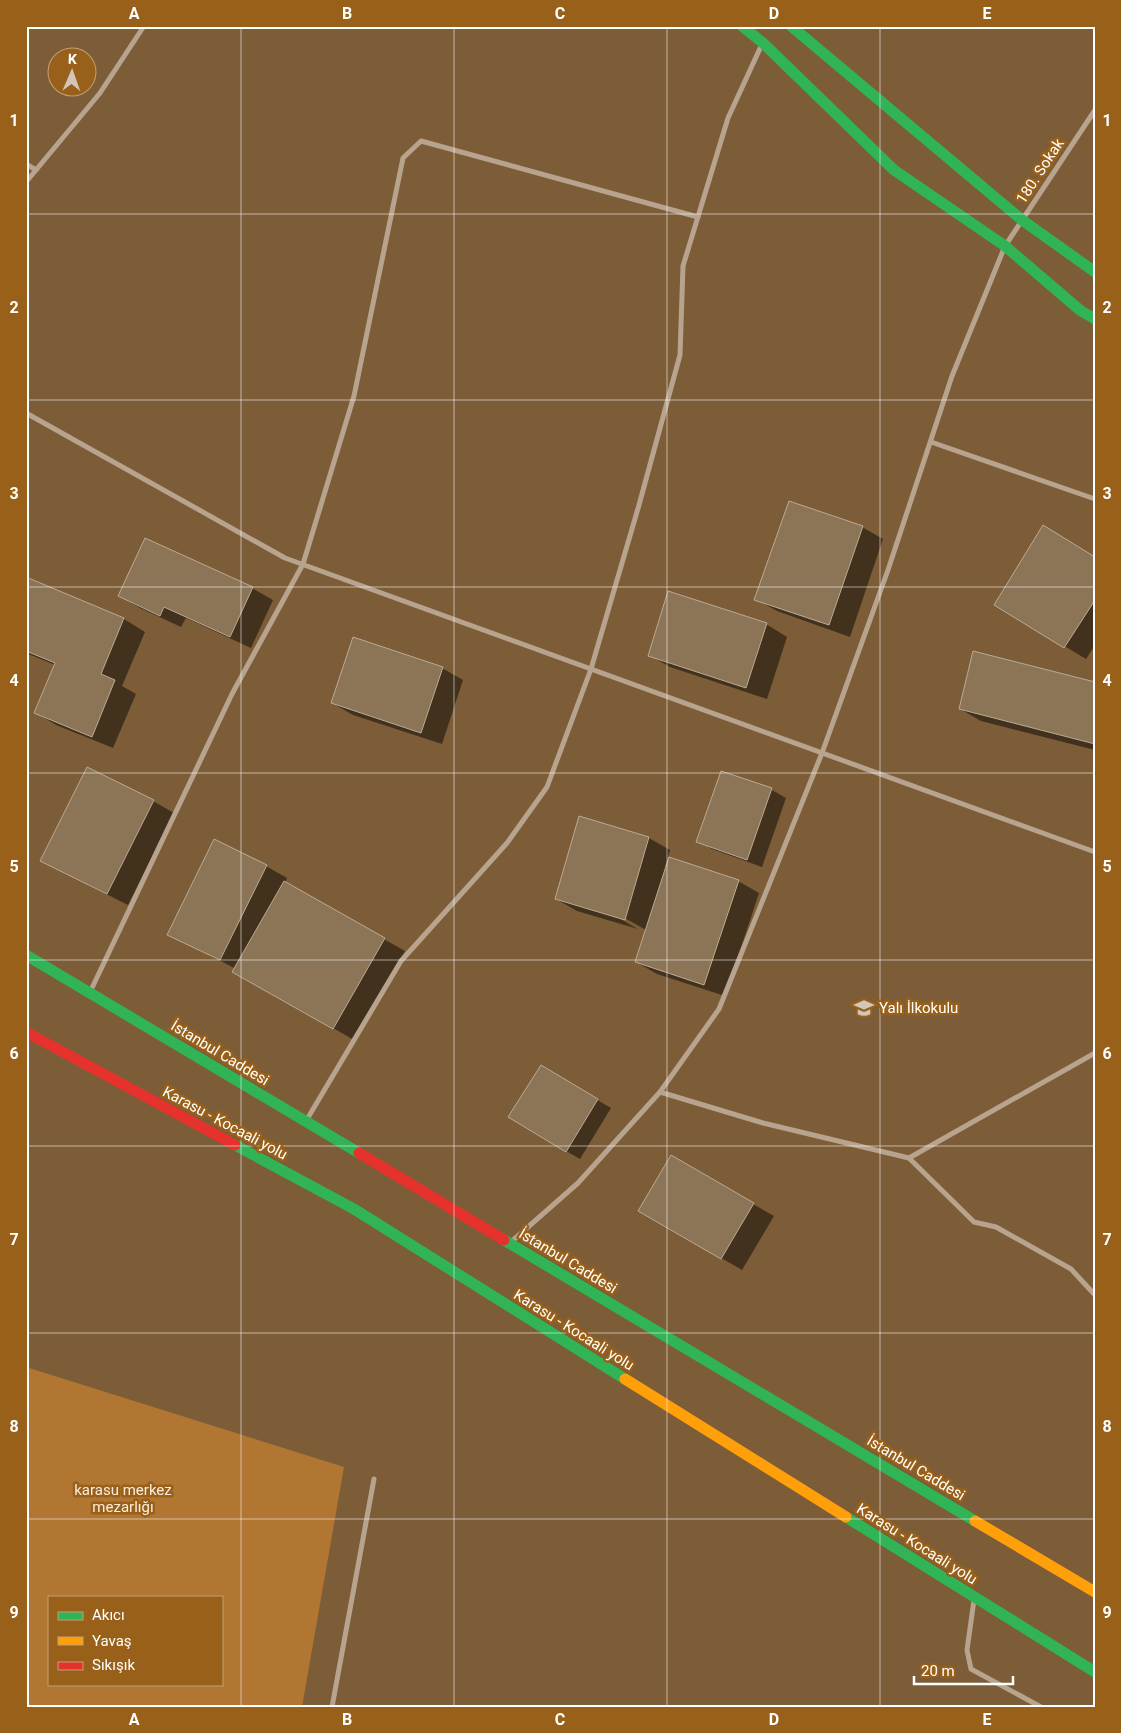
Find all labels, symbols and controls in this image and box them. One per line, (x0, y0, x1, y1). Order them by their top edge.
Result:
text: A (129, 4, 140, 23)
text: B (342, 4, 352, 23)
text: C (555, 4, 565, 23)
text: D (769, 4, 779, 23)
text: E (983, 4, 992, 23)
north arrow (48, 48, 98, 98)
text: K (68, 51, 77, 67)
text: 1 (9, 111, 19, 130)
text: 1 (1102, 111, 1112, 130)
street label: 180. Sokak (1012, 135, 1068, 207)
text: 2 (9, 298, 19, 317)
text: 2 (1102, 298, 1112, 317)
text: 3 (9, 484, 19, 503)
text: 3 (1102, 484, 1112, 503)
text: 4 (9, 671, 19, 690)
text: 4 (1102, 671, 1112, 690)
text: 5 (9, 857, 19, 876)
text: 5 (1102, 857, 1112, 876)
school or university icon: Yalı İlkokulu (853, 997, 875, 1019)
place label: Yalı İlkokulu (879, 999, 958, 1017)
street label: İstanbul Caddesi (168, 1017, 272, 1089)
text: 6 (9, 1044, 19, 1063)
text: 6 (1102, 1044, 1112, 1063)
street label: Karasu - Kocaali yolu (160, 1083, 290, 1163)
street label: İstanbul Caddesi (516, 1225, 620, 1297)
text: 7 (9, 1230, 19, 1249)
text: 7 (1102, 1230, 1112, 1249)
street label: Karasu - Kocaali yolu (510, 1286, 638, 1374)
text: 8 (9, 1417, 19, 1436)
text: 8 (1102, 1417, 1112, 1436)
street label: İstanbul Caddesi (864, 1432, 968, 1504)
park label: karasu merkez mezarlığı (74, 1481, 172, 1516)
street label: Karasu - Kocaali yolu (853, 1500, 981, 1588)
legend (48, 1596, 222, 1686)
text: 9 (9, 1603, 19, 1622)
text: 9 (1102, 1603, 1112, 1622)
text: Akıcı (92, 1606, 125, 1624)
text: Yavaş (92, 1632, 132, 1650)
scale bar (914, 1653, 1012, 1685)
text: Sıkışık (92, 1656, 135, 1674)
text: 20 m (921, 1662, 955, 1680)
text: A (129, 1710, 140, 1729)
text: B (342, 1710, 352, 1729)
text: C (555, 1710, 565, 1729)
text: D (769, 1710, 779, 1729)
text: E (983, 1710, 992, 1729)

